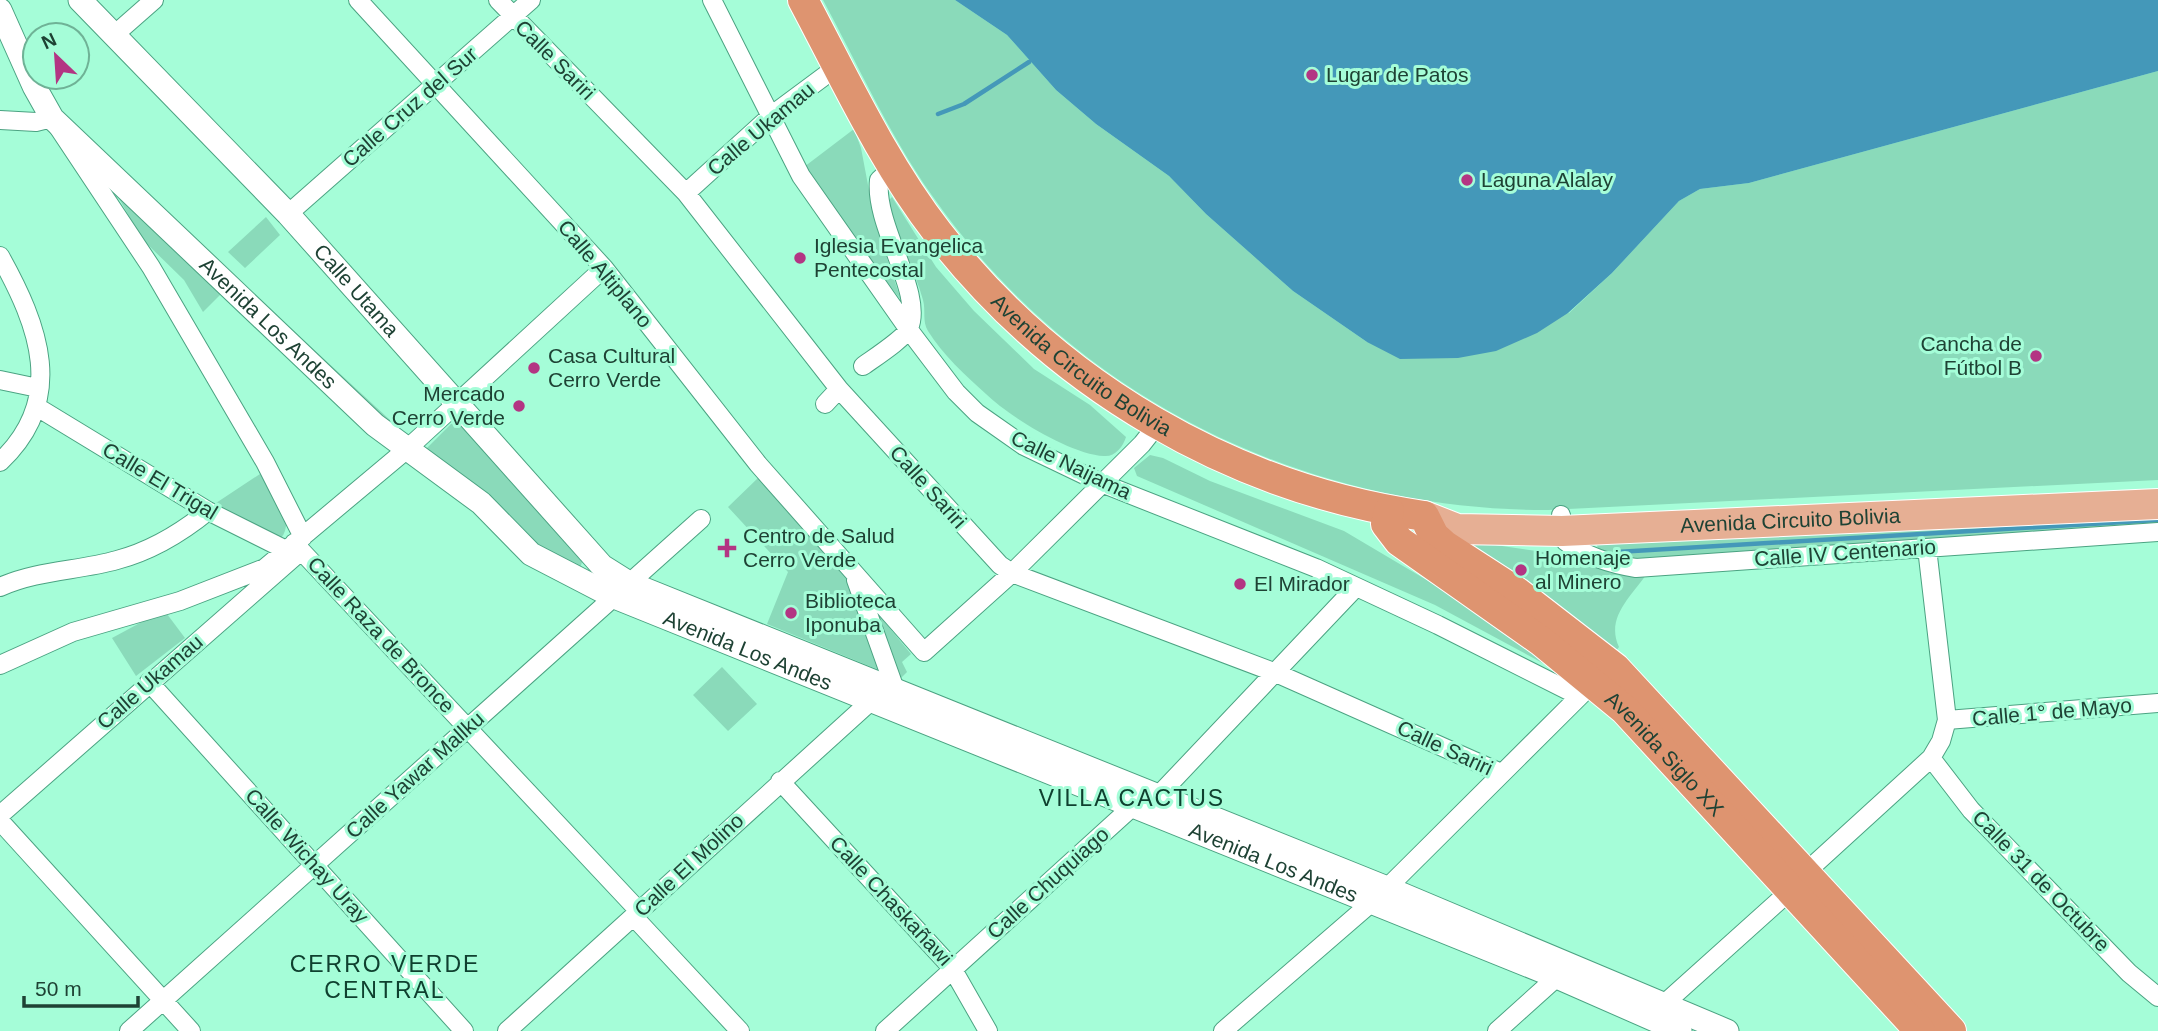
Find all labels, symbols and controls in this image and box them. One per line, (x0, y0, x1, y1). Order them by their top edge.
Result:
street label: Calle Sariri (511, 15, 600, 104)
north arrow (21, 21, 91, 91)
text: N (38, 29, 60, 53)
street label: Calle Cruz del Sur (338, 42, 482, 171)
place label: Lugar de Patos (1326, 63, 1468, 86)
marker: Lugar de Patos (1304, 67, 1320, 83)
street label: Calle Ukamau (703, 77, 819, 180)
place label: Laguna Alalay (1481, 168, 1613, 191)
marker: Laguna Alalay (1459, 172, 1475, 188)
street label: Calle Altiplano (554, 215, 657, 332)
place label: Iglesia Evangelica Pentecostal (814, 234, 984, 281)
street label: Calle Utama (310, 239, 404, 341)
marker: Iglesia Evangelica Pentecostal (792, 250, 808, 266)
street label: Avenida Los Andes (195, 253, 341, 393)
street label: Avenida Circuito Bolivia (987, 289, 1176, 440)
place label: Cancha de Fútbol B (1920, 332, 2022, 379)
place label: Casa Cultural Cerro Verde (548, 344, 675, 391)
marker: Cancha de Fútbol B (2028, 348, 2044, 364)
marker: Casa Cultural Cerro Verde (526, 360, 542, 376)
place label: Mercado Cerro Verde (392, 382, 505, 429)
marker: Mercado Cerro Verde (511, 398, 527, 414)
street label: Calle Naijama (1007, 426, 1135, 504)
street label: Calle El Trigal (99, 437, 222, 524)
street label: Calle Sariri (885, 441, 971, 533)
street label: Avenida Circuito Bolivia (1680, 504, 1901, 537)
place label: Centro de Salud Cerro Verde (743, 524, 895, 571)
street label: Calle IV Centenario (1753, 535, 1937, 570)
marker: Centro de Salud Cerro Verde (717, 538, 737, 558)
place label: Homenaje al Minero (1535, 546, 1631, 593)
street label: Calle Raza de Bronce (303, 552, 459, 717)
marker: Homenaje al Minero (1513, 562, 1529, 578)
place label: El Mirador (1254, 572, 1350, 595)
marker: El Mirador (1232, 576, 1248, 592)
place label: Biblioteca Iponuba (805, 589, 896, 636)
marker: Biblioteca Iponuba (783, 605, 799, 621)
street label: Avenida Los Andes (660, 606, 835, 694)
street label: Calle Ukamau (92, 630, 207, 734)
street label: Avenida Siglo XX (1601, 687, 1728, 820)
street label: Calle 1° de Mayo (1971, 693, 2133, 730)
street label: Calle Yawar Mallku (341, 707, 488, 843)
street label: Calle Sariri (1394, 715, 1497, 780)
street label: Calle Wichay Uray (241, 784, 374, 928)
district label: VILLA CACTUS (1039, 785, 1225, 811)
street label: Calle 31 de Octubre (1968, 805, 2115, 956)
street label: Calle El Molino (630, 808, 748, 921)
street label: Avenida Los Andes (1186, 818, 1361, 906)
street label: Calle Chuquiago (982, 822, 1113, 943)
street label: Calle Chaskañawi (826, 831, 957, 970)
district label: CERRO VERDE CENTRAL (290, 951, 480, 1003)
scale bar (24, 964, 138, 1008)
text: 50 m (35, 977, 82, 1000)

